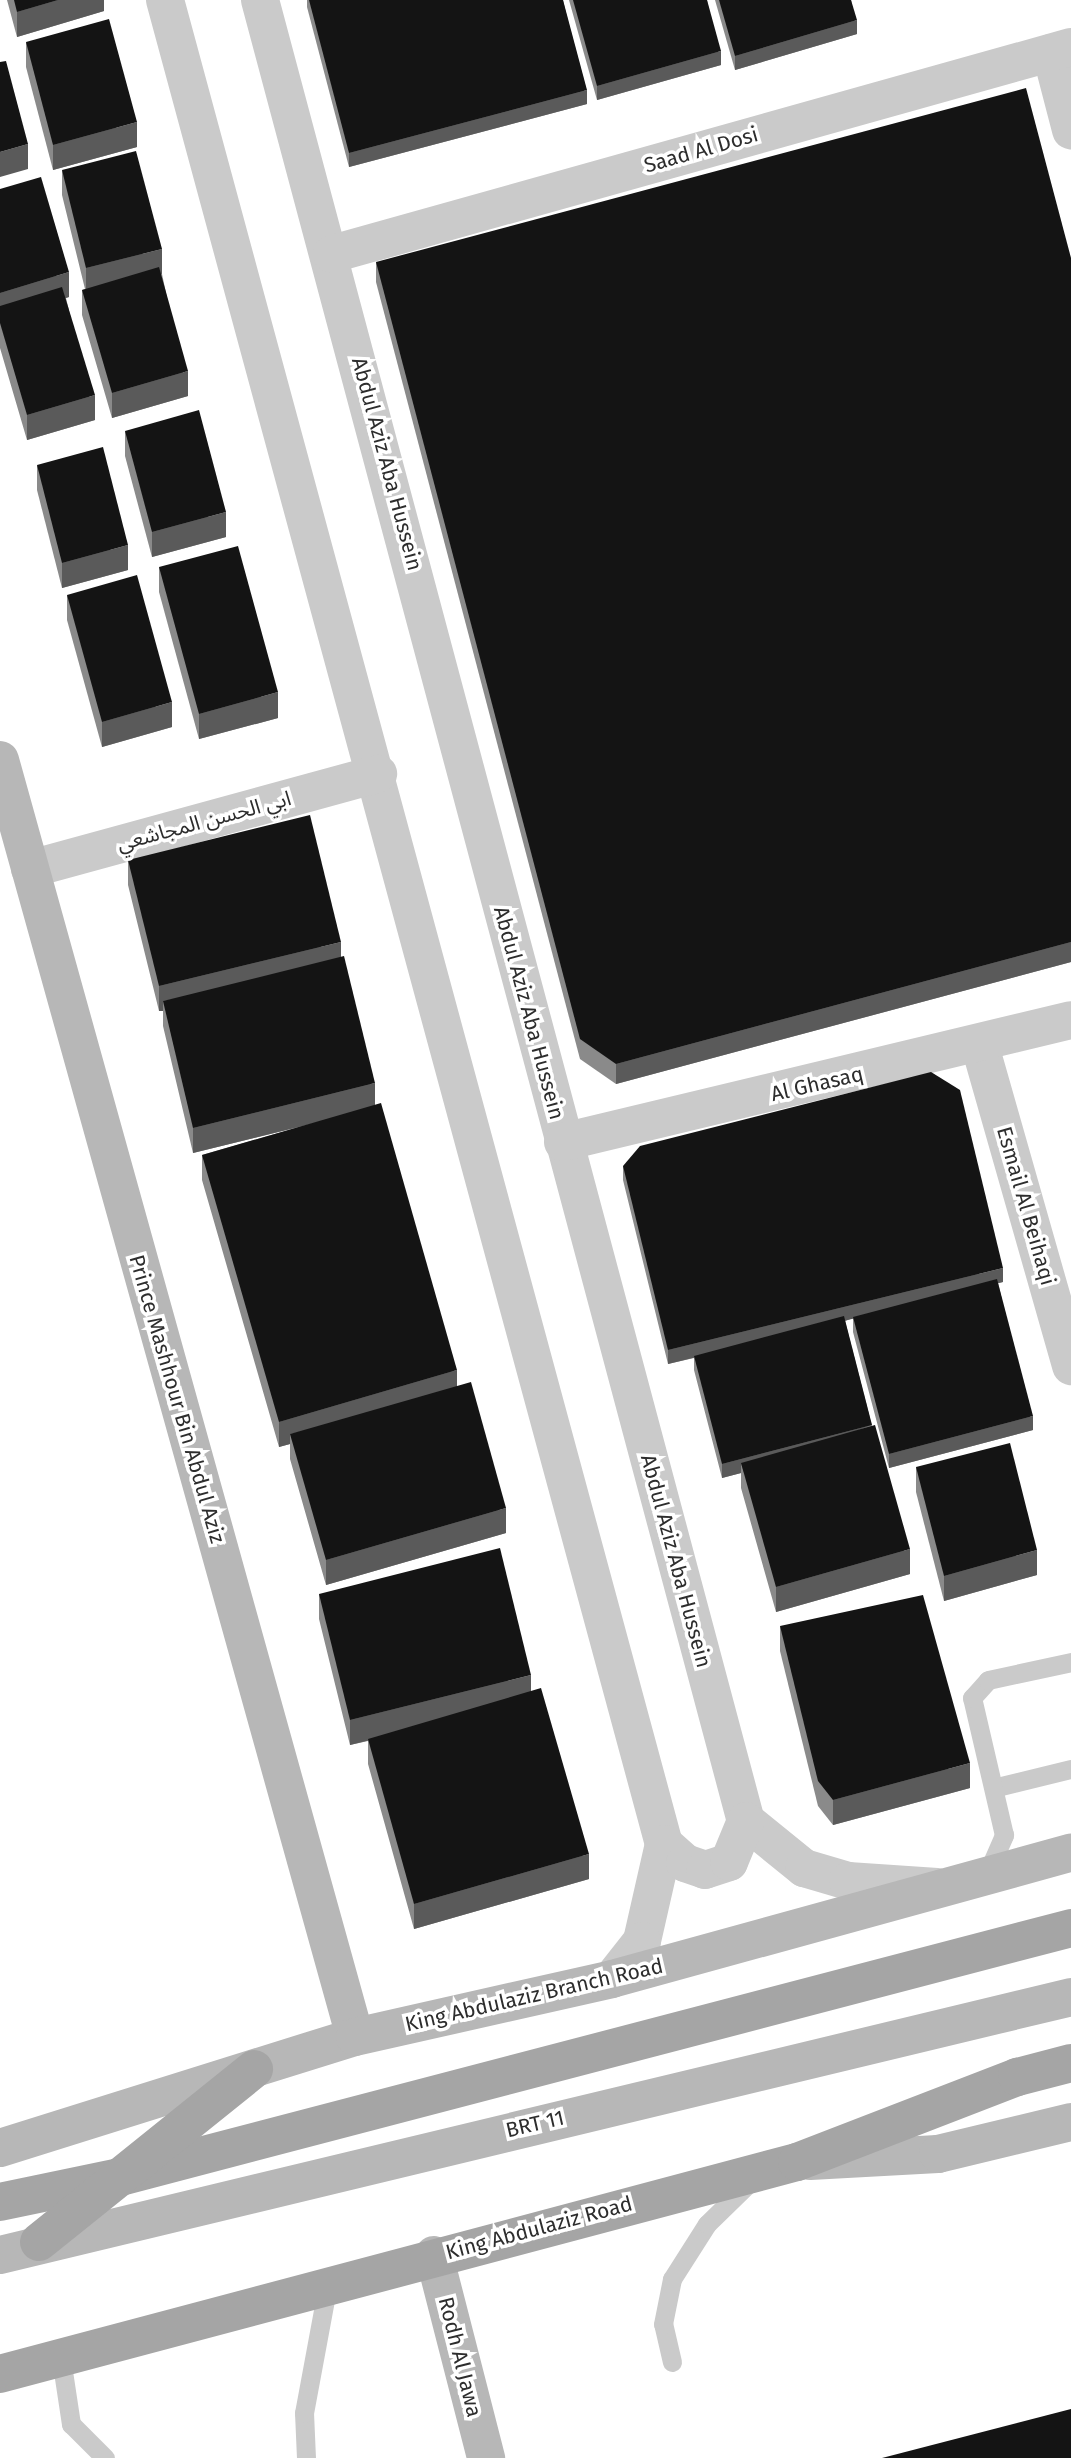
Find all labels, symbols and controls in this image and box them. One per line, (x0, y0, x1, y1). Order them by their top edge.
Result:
street label: Saad Al Dosi (641, 122, 761, 178)
street label: Abdul Aziz Aba Hussein (346, 355, 428, 573)
street label: ابي الحسن المجاشعي (114, 786, 294, 856)
street label: Abdul Aziz Aba Hussein (488, 904, 570, 1122)
street label: Al Ghasaq (768, 1061, 866, 1107)
street label: Esmail Al Beihaqi (991, 1124, 1061, 1288)
street label: Prince Mashhour Bin Abdul Aziz (124, 1252, 230, 1546)
street label: Abdul Aziz Aba Hussein (635, 1452, 717, 1670)
street label: King Abdulaziz Branch Road (403, 1953, 665, 2037)
street label: BRT 11 (503, 2105, 567, 2143)
street label: King Abdulaziz Road (443, 2191, 635, 2265)
street label: Rodh Al Jawa (433, 2294, 487, 2420)

